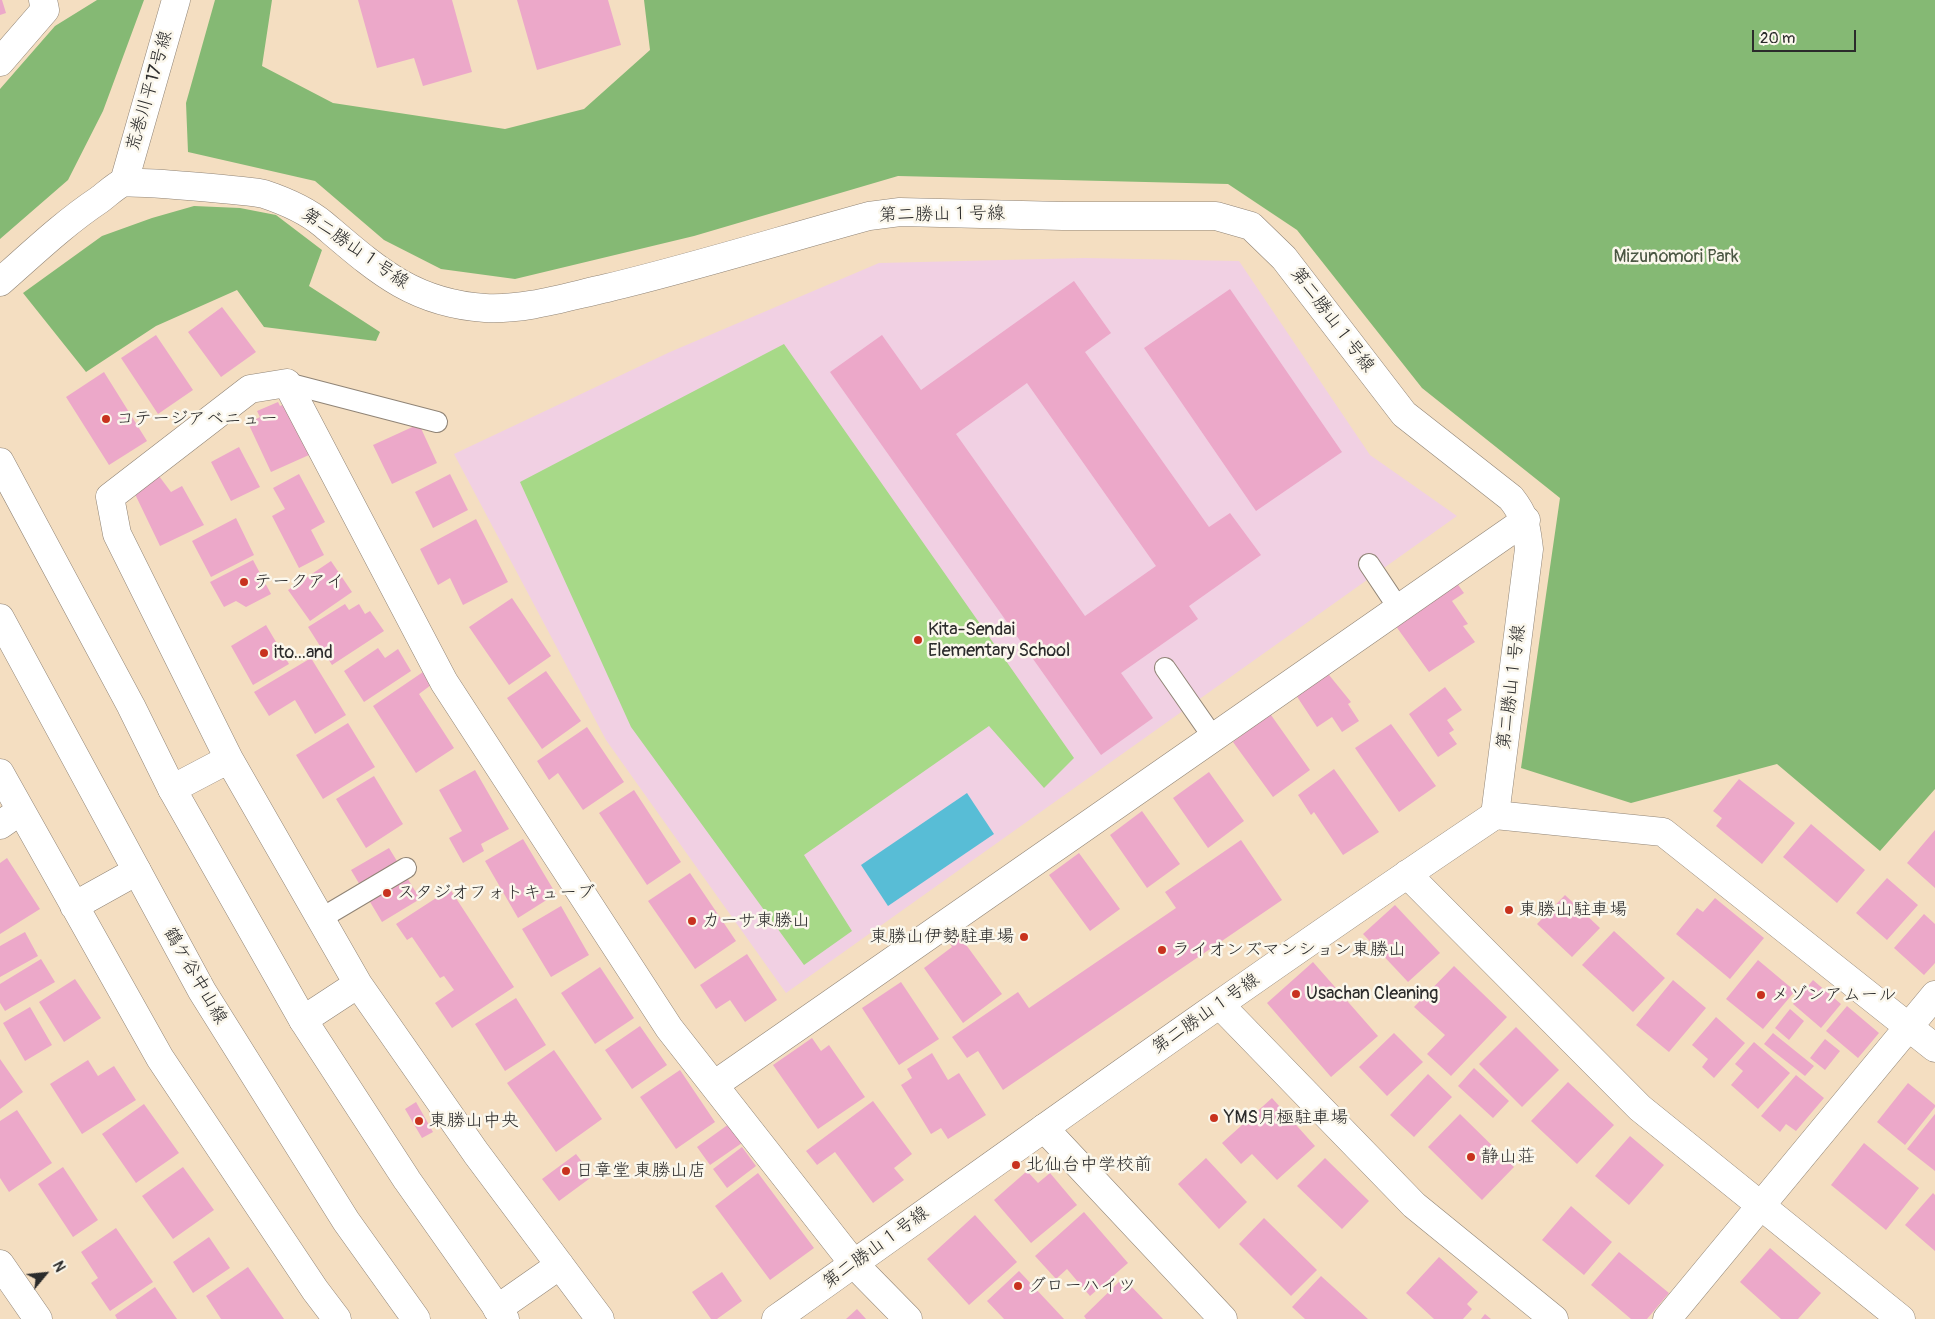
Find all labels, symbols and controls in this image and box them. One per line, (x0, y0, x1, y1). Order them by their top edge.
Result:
scale bar (1755, 20, 1859, 52)
street label: 荒巻川平17号線 (122, 28, 178, 154)
text: 20 m (1760, 29, 1795, 48)
street label: 第二勝山１号線 (879, 203, 1005, 227)
street label: 第二勝山１号線 (297, 204, 413, 294)
park label: Mizunomori Park (1614, 246, 1738, 268)
street label: 第二勝山１号線 (1285, 263, 1379, 377)
place label: コテージアベニュー (116, 408, 278, 430)
marker: コテージアベニュー (100, 413, 112, 425)
place label: テークアイ (254, 571, 344, 593)
marker: テークアイ (238, 576, 250, 588)
place label: Kita-Sendai Elementary School (928, 619, 1070, 662)
street label: 第二勝山１号線 (1494, 623, 1530, 751)
marker: Kita-Sendai Elementary School (912, 634, 924, 646)
place label: ito...and (274, 642, 333, 664)
marker: ito...and (258, 647, 270, 659)
place label: スタジオフォトキューブ (397, 882, 595, 904)
marker: スタジオフォトキューブ (381, 887, 393, 899)
place label: 東勝山駐車場 (1519, 899, 1627, 921)
marker: 東勝山駐車場 (1503, 904, 1515, 916)
place label: カーサ東勝山 (702, 910, 810, 932)
marker: カーサ東勝山 (686, 915, 698, 927)
street label: 鶴ケ谷中山線 (159, 924, 231, 1028)
place label: 東勝山伊勢駐車場 (870, 926, 1014, 948)
marker: 東勝山伊勢駐車場 (1018, 931, 1030, 943)
place label: ライオンズマンション東勝山 (1172, 939, 1406, 961)
marker: ライオンズマンション東勝山 (1156, 944, 1168, 956)
street label: 第二勝山１号線 (1148, 969, 1264, 1059)
place label: Usachan Cleaning (1306, 983, 1438, 1005)
place label: メゾンアムール (1771, 984, 1896, 1006)
marker: Usachan Cleaning (1290, 988, 1302, 1000)
marker: メゾンアムール (1755, 989, 1767, 1001)
place label: YMS月極駐車場 (1224, 1107, 1348, 1129)
place label: 東勝山中央 (429, 1110, 519, 1132)
marker: YMS月極駐車場 (1208, 1112, 1220, 1124)
marker: 東勝山中央 (413, 1115, 425, 1127)
place label: 静山荘 (1481, 1146, 1535, 1168)
marker: 静山荘 (1465, 1151, 1477, 1163)
place label: 北仙台中学校前 (1026, 1154, 1152, 1176)
marker: 北仙台中学校前 (1010, 1159, 1022, 1171)
place label: 日章堂 東勝山店 (576, 1160, 706, 1182)
marker: 日章堂 東勝山店 (560, 1165, 572, 1177)
street label: 第二勝山１号線 (819, 1202, 933, 1294)
north arrow (20, 1249, 70, 1299)
text: N (49, 1259, 68, 1275)
place label: グローハイツ (1028, 1275, 1136, 1297)
marker: グローハイツ (1012, 1280, 1024, 1292)

